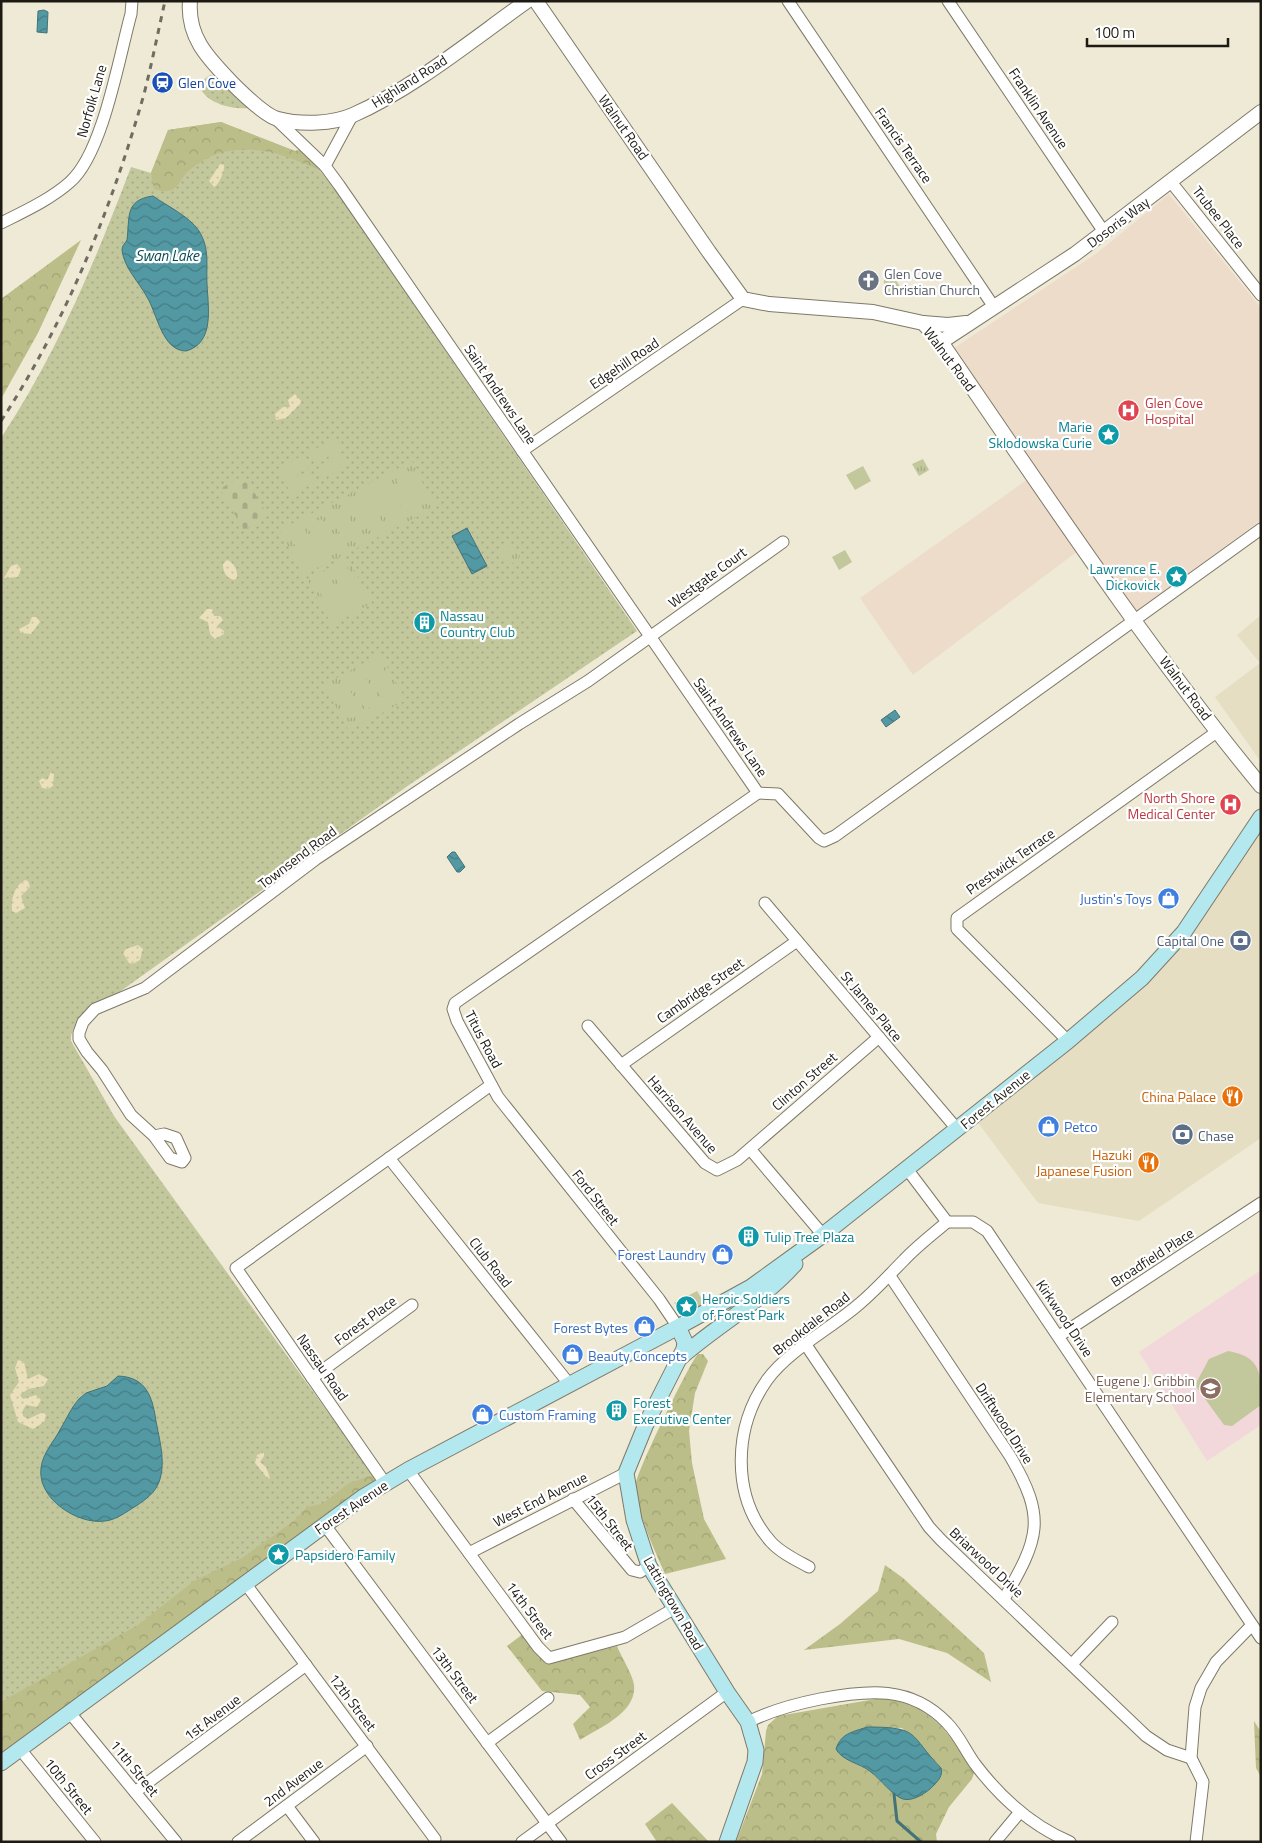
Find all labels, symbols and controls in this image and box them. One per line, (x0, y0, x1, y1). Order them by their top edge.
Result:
scale bar (1087, 15, 1228, 47)
text: 100 m (1094, 21, 1135, 44)
street label: Highland Road (367, 49, 451, 113)
street label: Norfolk Lane (71, 62, 111, 140)
street label: Franklin Avenue (1004, 63, 1074, 153)
station icon: Glen Cove (150, 70, 174, 94)
place label: Glen Cove (178, 72, 236, 93)
street label: Walnut Road (594, 90, 654, 164)
street label: Francis Terrace (870, 103, 938, 187)
street label: Trubee Place (1188, 181, 1250, 253)
street label: Dosoris Way (1082, 191, 1154, 253)
water label: Swan Lake (135, 244, 200, 267)
place label: Glen Cove Christian Church (884, 263, 980, 300)
church icon: Glen Cove Christian Church (856, 269, 880, 293)
street label: Walnut Road (919, 322, 981, 396)
street label: Edgehill Road (585, 332, 663, 394)
street label: Saint Andrews Lane (460, 340, 542, 448)
place label: Glen Cove Hospital (1145, 392, 1203, 429)
hospital icon: Glen Cove Hospital (1117, 398, 1141, 422)
place label: Marie Sklodowska Curie (989, 416, 1092, 453)
place icon: Marie Sklodowska Curie (1096, 422, 1120, 446)
street label: Westgate Court (664, 541, 750, 613)
place label: Lawrence E. Dickovick (1089, 558, 1160, 595)
place icon: Lawrence E. Dickovick (1164, 564, 1188, 588)
place label: Nassau Country Club (440, 605, 515, 642)
building icon: Nassau Country Club (412, 611, 436, 635)
street label: Walnut Road (1155, 651, 1217, 725)
street label: Saint Andrews Lane (689, 673, 773, 781)
place label: North Shore Medical Center (1127, 787, 1215, 824)
hospital icon: North Shore Medical Center (1219, 793, 1243, 817)
street label: Townsend Road (253, 820, 341, 894)
street label: Prestwick Terrace (961, 823, 1059, 899)
shop icon: Justin's Toys (1156, 886, 1180, 910)
place label: Justin's Toys (1080, 888, 1152, 909)
bank icon: Capital One (1228, 928, 1252, 952)
place label: Capital One (1157, 930, 1224, 951)
street label: Cambridge Street (652, 952, 748, 1028)
street label: St James Place (836, 966, 908, 1046)
street label: Titus Road (460, 1006, 508, 1072)
street label: Clinton Street (767, 1047, 841, 1115)
street label: Forest Avenue (956, 1064, 1034, 1134)
street label: Harrison Avenue (643, 1070, 723, 1158)
restaurant icon: China Palace (1220, 1084, 1244, 1108)
place label: China Palace (1142, 1086, 1216, 1107)
shop icon: Petco (1036, 1114, 1060, 1138)
place label: Petco (1064, 1116, 1098, 1137)
bank icon: Chase (1170, 1123, 1194, 1147)
place label: Chase (1198, 1125, 1234, 1146)
place label: Hazuki Japanese Fusion (1036, 1144, 1132, 1181)
restaurant icon: Hazuki Japanese Fusion (1136, 1150, 1160, 1174)
street label: Ford Street (567, 1165, 625, 1229)
street label: Broadfield Place (1106, 1222, 1198, 1292)
building icon: Tulip Tree Plaza (736, 1224, 760, 1248)
place label: Tulip Tree Plaza (764, 1226, 854, 1247)
street label: Club Road (465, 1232, 517, 1292)
shop icon: Forest Laundry (710, 1242, 734, 1266)
place label: Forest Laundry (618, 1244, 706, 1265)
street label: Kirkwood Drive (1031, 1275, 1099, 1361)
street label: Brookdale Road (768, 1286, 854, 1360)
place label: Heroic Soldiers of Forest Park (702, 1288, 790, 1325)
street label: Forest Place (330, 1290, 400, 1350)
place icon: Heroic Soldiers of Forest Park (674, 1294, 698, 1318)
shop icon: Forest Bytes (632, 1315, 656, 1339)
place label: Forest Bytes (553, 1317, 628, 1338)
street label: Nassau Road (292, 1329, 354, 1405)
shop icon: Beauty Concepts (560, 1343, 584, 1367)
place label: Beauty Concepts (588, 1345, 687, 1366)
place label: Eugene J. Gribbin Elementary School (1085, 1370, 1195, 1407)
school or university icon: Eugene J. Gribbin Elementary School (1199, 1376, 1223, 1400)
street label: Driftwood Drive (971, 1378, 1039, 1468)
place label: Forest Executive Center (633, 1392, 731, 1429)
building icon: Forest Executive Center (605, 1398, 629, 1422)
shop icon: Custom Framing (471, 1402, 495, 1426)
place label: Custom Framing (499, 1404, 596, 1425)
street label: West End Avenue (489, 1466, 591, 1532)
street label: Forest Avenue (310, 1475, 392, 1539)
street label: 15th Street (581, 1489, 639, 1555)
street label: Briarwood Drive (945, 1522, 1029, 1602)
place icon: Papsidero Family (267, 1542, 291, 1566)
place label: Papsidero Family (295, 1544, 396, 1565)
street label: Lattingtown Road (639, 1552, 709, 1654)
street label: 14th Street (501, 1577, 559, 1643)
street label: 13th Street (426, 1641, 484, 1707)
street label: 12th Street (324, 1669, 382, 1735)
street label: 1st Avenue (179, 1689, 245, 1745)
street label: Cross Street (580, 1725, 650, 1785)
street label: 11th Street (106, 1735, 164, 1801)
street label: 10th Street (40, 1753, 98, 1819)
street label: 2nd Avenue (259, 1753, 327, 1811)

